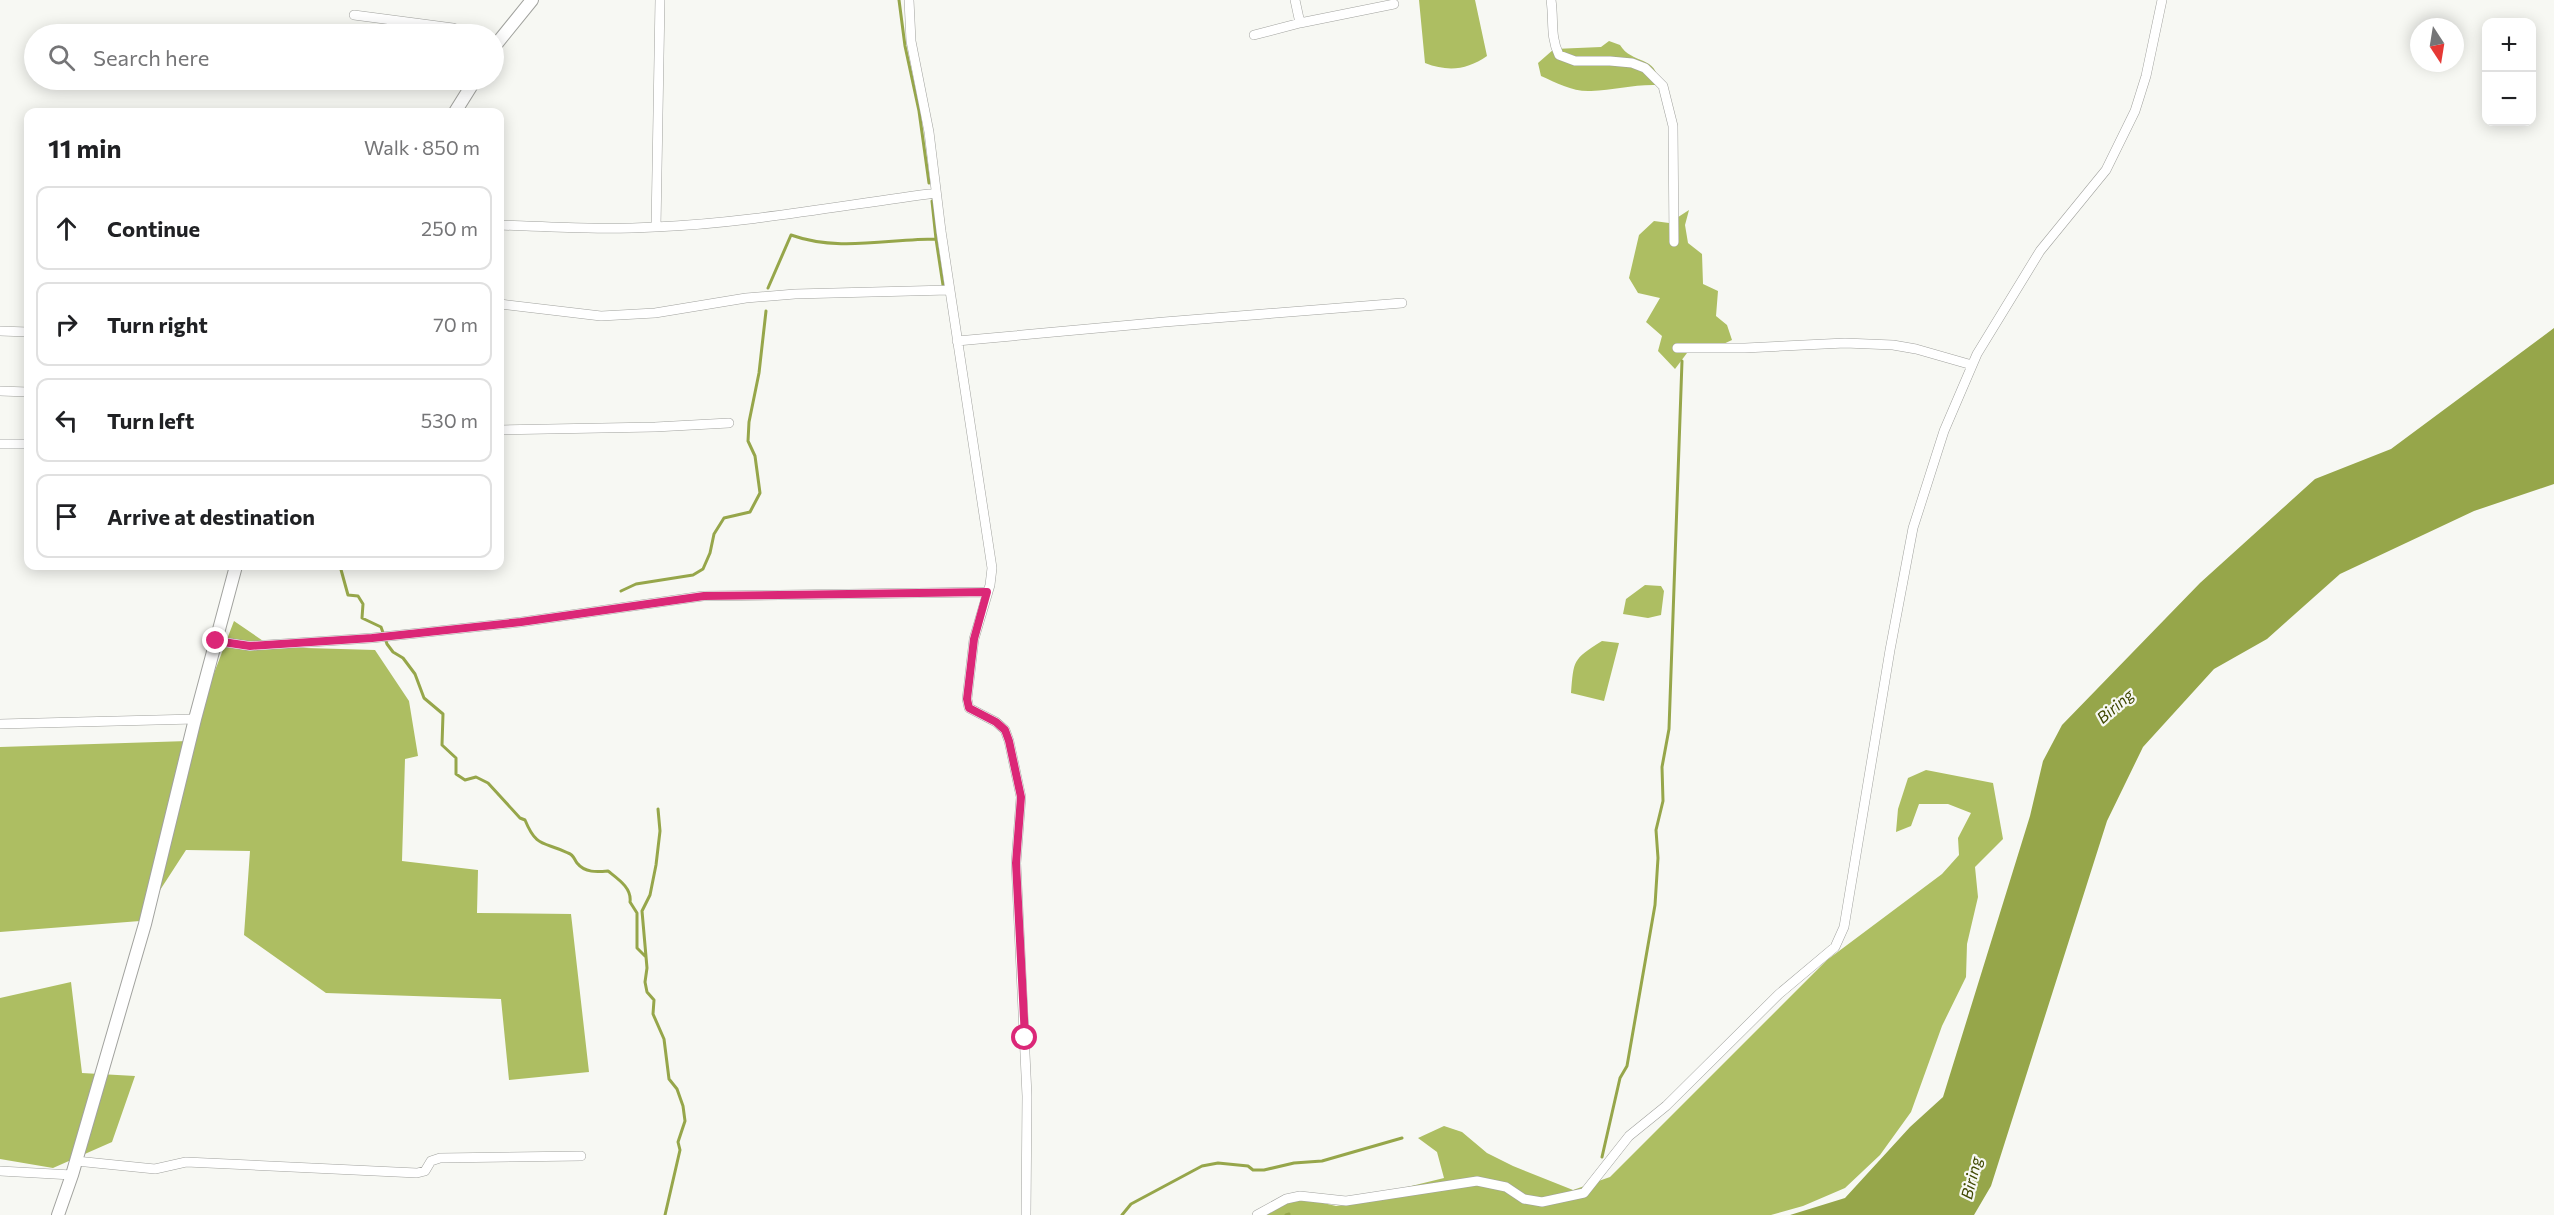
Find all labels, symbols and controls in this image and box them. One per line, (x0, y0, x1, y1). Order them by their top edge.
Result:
north arrow (2410, 18, 2464, 72)
map controls (2482, 18, 2536, 126)
button: + (2482, 18, 2536, 72)
search box (24, 24, 504, 90)
icon: search (45, 41, 78, 74)
text: Search here (93, 44, 209, 71)
button: − (2482, 72, 2536, 126)
text: 11 min (48, 132, 121, 163)
text: Walk · 850 m (364, 135, 480, 159)
icon: ahead (50, 212, 83, 245)
text: Continue (107, 215, 200, 242)
text: 250 m (421, 216, 478, 240)
icon: right (50, 308, 83, 341)
text: Turn right (107, 311, 208, 338)
text: 70 m (433, 312, 478, 336)
icon: left (50, 404, 83, 437)
text: Turn left (107, 407, 194, 434)
text: 530 m (421, 408, 478, 432)
icon: arrive (50, 500, 83, 533)
text: Arrive at destination (107, 503, 315, 530)
route end (202, 627, 228, 653)
water label: Biring (2092, 684, 2138, 727)
route start (1011, 1024, 1037, 1050)
water label: Biring (1956, 1154, 1985, 1201)

